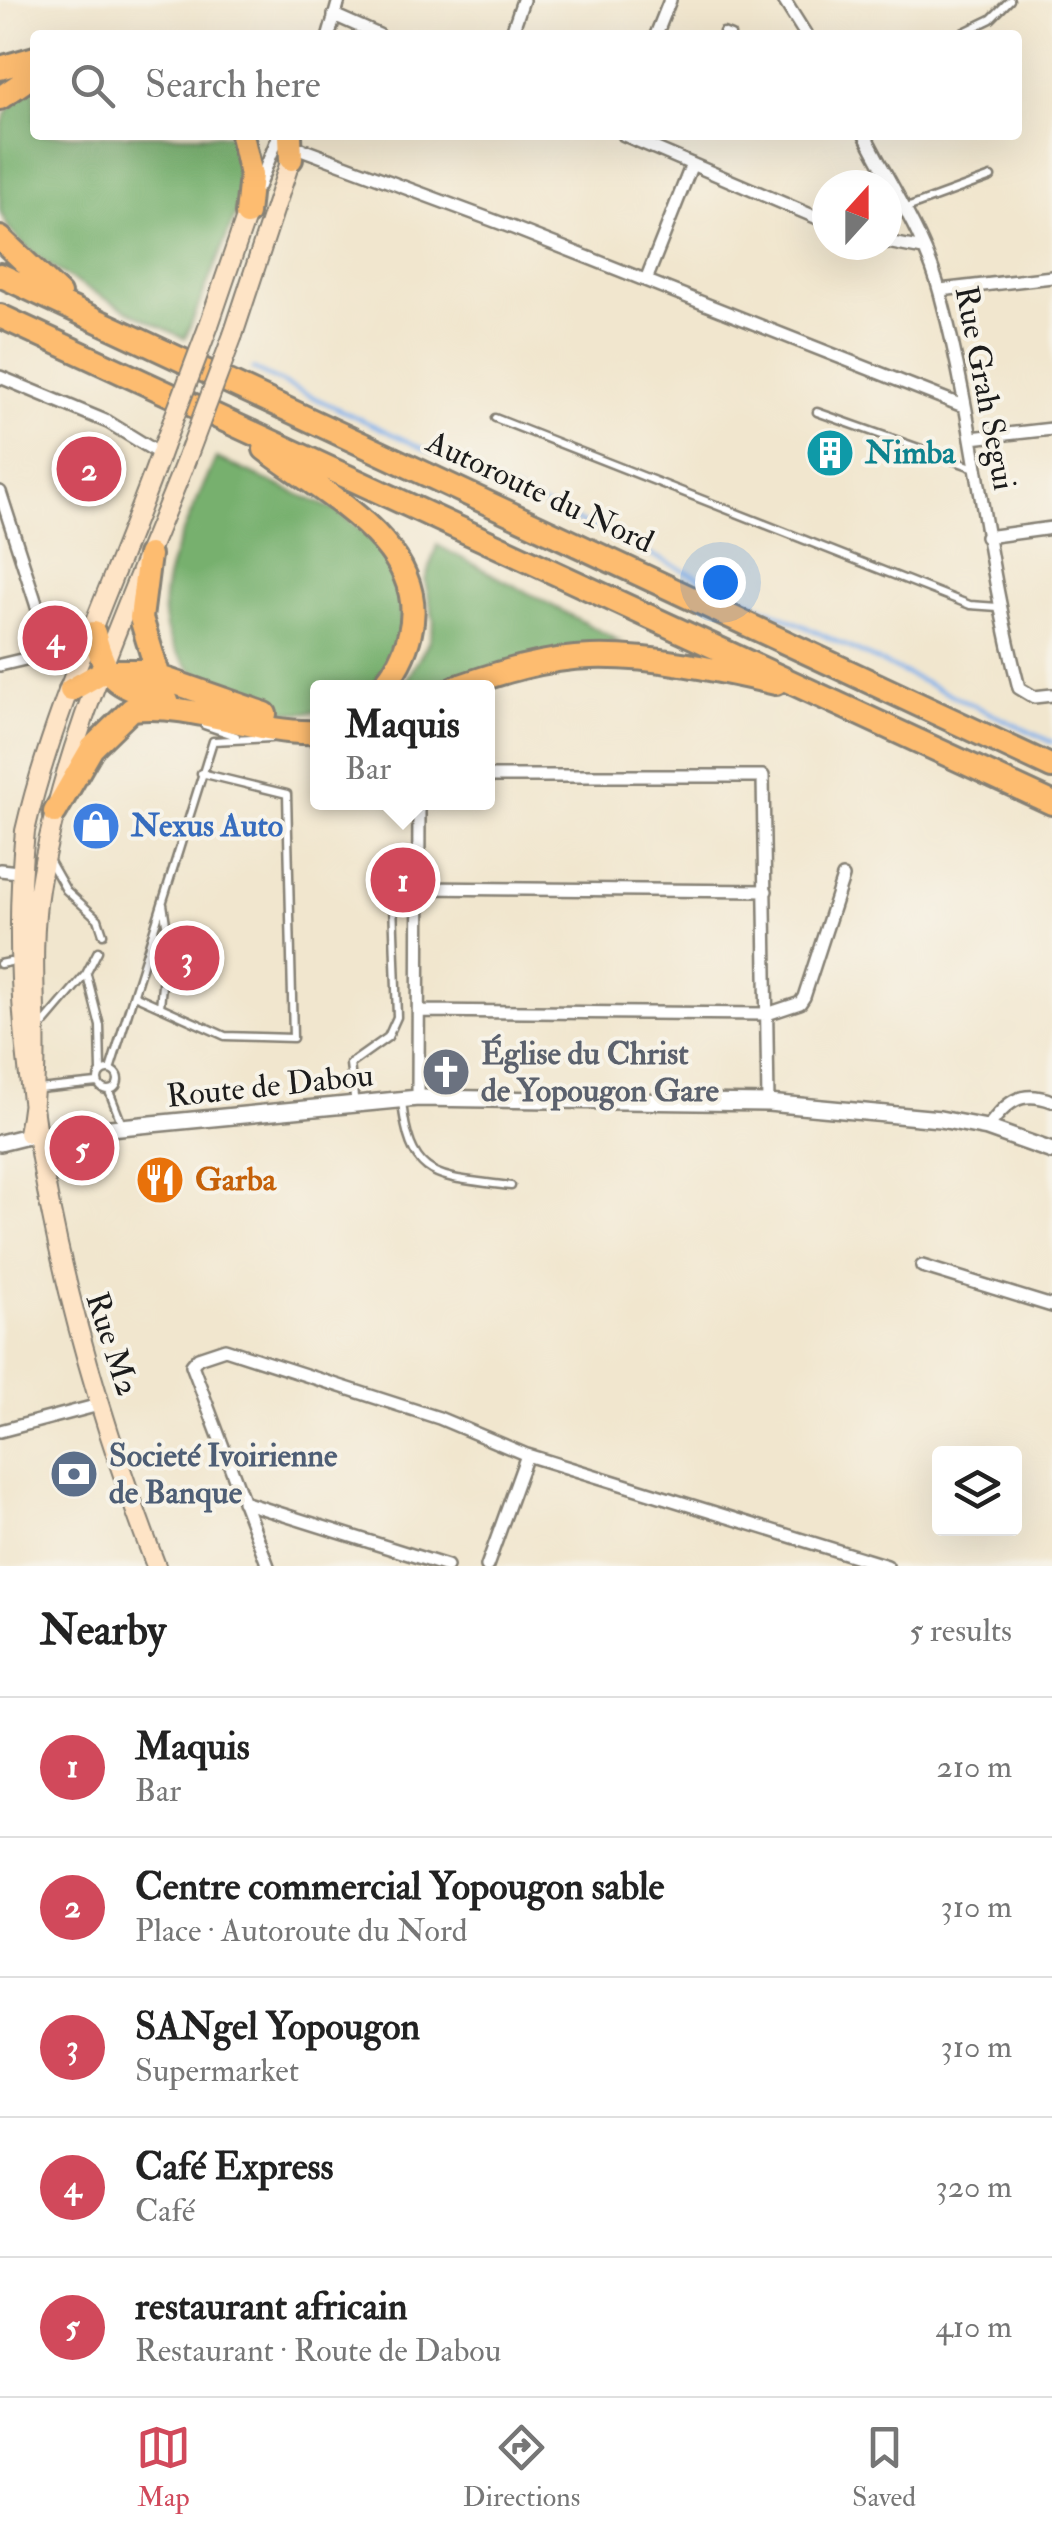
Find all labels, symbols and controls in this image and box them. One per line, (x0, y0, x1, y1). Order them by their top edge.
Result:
search box (30, 30, 1022, 140)
icon: search (65, 58, 120, 113)
text: Search here (145, 61, 321, 109)
north arrow (812, 170, 902, 260)
street label: Rue Grah Segui (946, 283, 1024, 493)
street label: Autoroute du Nord (419, 421, 660, 562)
building icon: Nimba (804, 427, 856, 479)
pin: 2 (56, 432, 122, 506)
place label: Nimba (864, 433, 956, 473)
your location (695, 557, 746, 608)
pin: 4 (22, 600, 88, 676)
popup (310, 680, 495, 810)
text: Maquis (345, 701, 460, 749)
text: Bar (345, 749, 391, 789)
shop icon: Nexus Auto (70, 800, 122, 852)
place label: Nexus Auto (130, 806, 283, 846)
pin: 1 (370, 842, 436, 918)
pin: 3 (154, 920, 220, 996)
place label: Église du Christ de Yopougon Gare (481, 1033, 720, 1111)
church icon: Église du Christ de Yopougon Gare (420, 1046, 472, 1098)
street label: Route de Dabou (165, 1055, 375, 1117)
pin: 5 (49, 1110, 114, 1186)
restaurant icon: Garba (134, 1154, 186, 1206)
place label: Garba (195, 1160, 277, 1200)
street label: Rue M2 (77, 1287, 147, 1401)
place label: Societé Ivoirienne de Banque (109, 1436, 338, 1513)
map controls (932, 1446, 1022, 1536)
button: layers (932, 1446, 1022, 1536)
bank icon: Societé Ivoirienne de Banque (48, 1448, 100, 1500)
text: Nearby (40, 1605, 166, 1657)
text: 5 results (909, 1611, 1012, 1651)
text: Maquis (135, 1723, 250, 1771)
text: 1 (67, 1747, 78, 1787)
text: 210 m (937, 1747, 1012, 1787)
text: Bar (135, 1771, 181, 1811)
text: Centre commercial Yopougon sable (135, 1863, 664, 1911)
text: 2 (64, 1887, 81, 1927)
text: 310 m (941, 1887, 1012, 1927)
text: Place · Autoroute du Nord (135, 1911, 467, 1951)
text: SANgel Yopougon (135, 2003, 420, 2051)
text: 3 (66, 2027, 79, 2067)
text: 310 m (941, 2027, 1012, 2067)
text: Supermarket (135, 2051, 299, 2091)
text: Café Express (135, 2143, 334, 2191)
text: 4 (64, 2167, 81, 2207)
text: 320 m (936, 2167, 1012, 2207)
text: Café (135, 2191, 195, 2231)
text: restaurant africain (135, 2283, 408, 2331)
text: 5 (65, 2307, 80, 2347)
text: 410 m (936, 2307, 1012, 2347)
text: Restaurant · Route de Dabou (135, 2331, 501, 2371)
tab: Map (136, 2420, 191, 2515)
tab: Directions (463, 2420, 580, 2515)
tab: Saved (852, 2420, 916, 2515)

